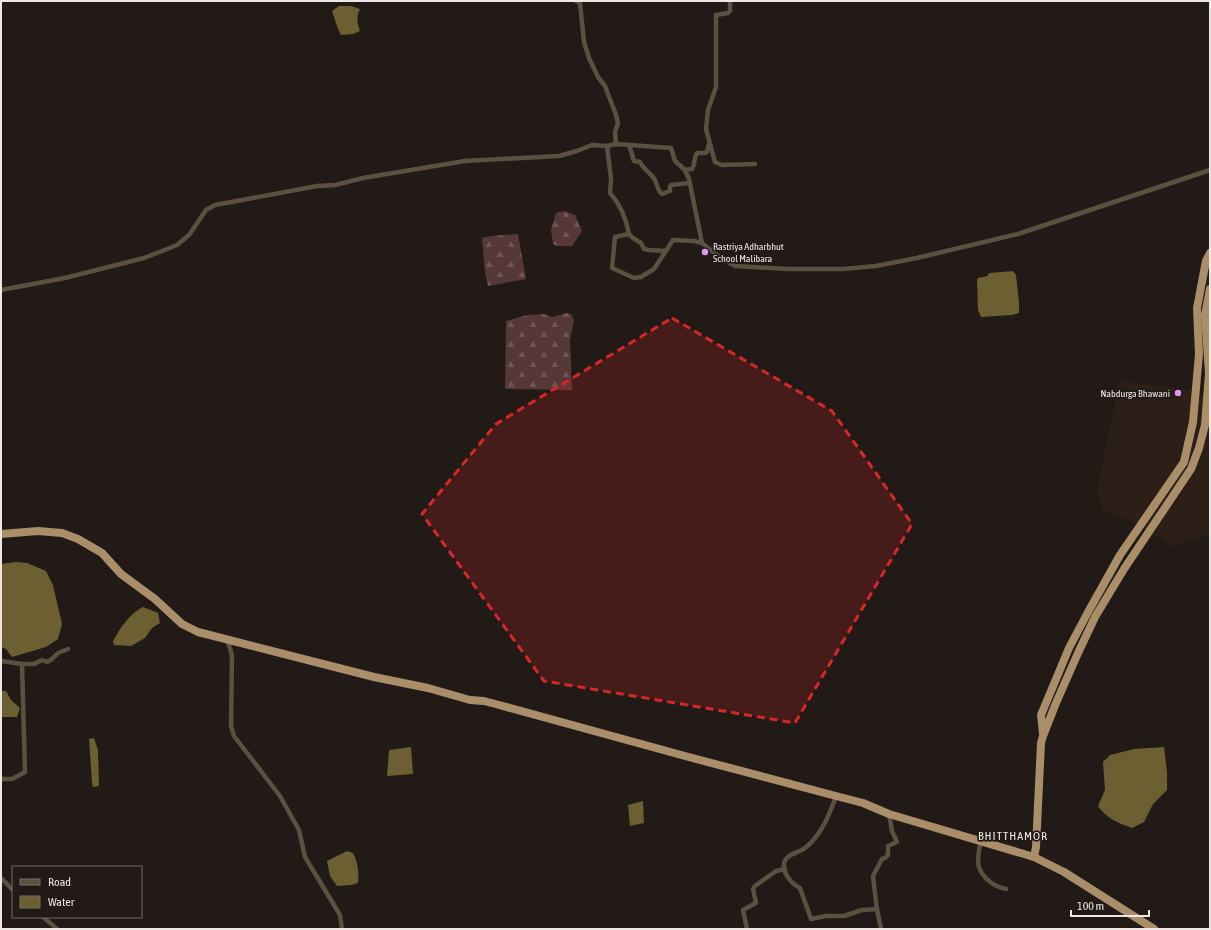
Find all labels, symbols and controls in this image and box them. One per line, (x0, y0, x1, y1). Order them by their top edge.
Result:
place label: Rastriya Adharbhut School Malibara (713, 241, 784, 264)
marker: Rastriya Adharbhut School Malibara (700, 247, 710, 257)
place label: Nabdurga Bhawani (1100, 388, 1170, 399)
marker: Nabdurga Bhawani (1173, 388, 1183, 398)
district label: BHITTHAMOR (978, 829, 1048, 843)
legend (12, 866, 142, 918)
text: Road (48, 875, 71, 889)
scale bar (1071, 892, 1149, 918)
text: Water (48, 895, 75, 909)
text: 100 m (1077, 899, 1104, 913)

